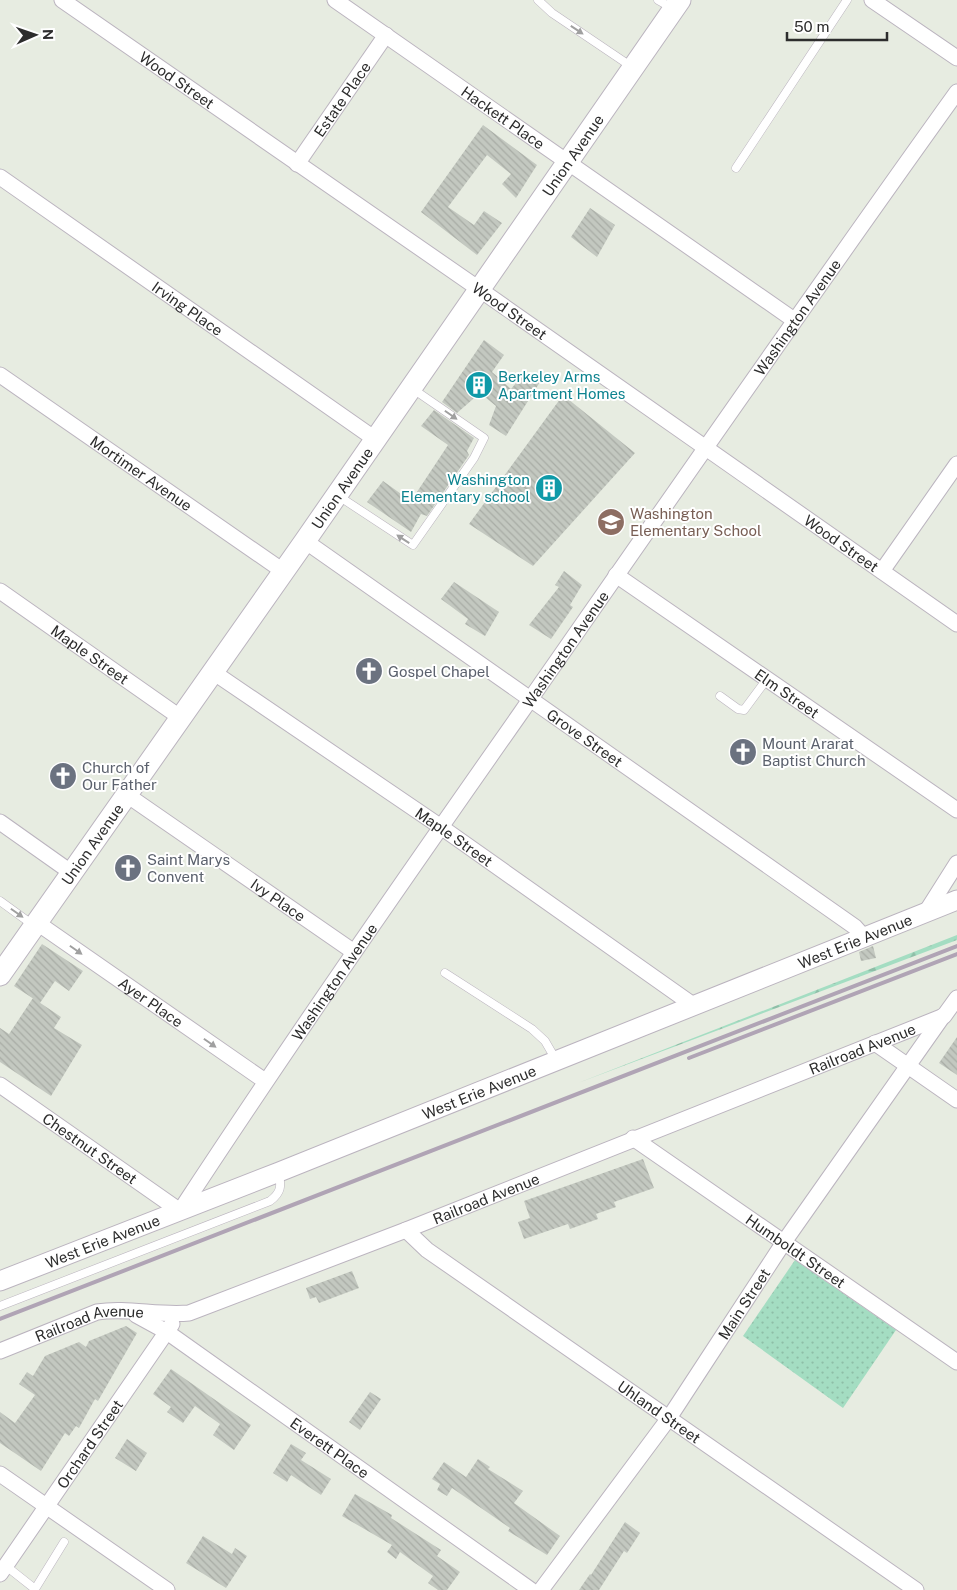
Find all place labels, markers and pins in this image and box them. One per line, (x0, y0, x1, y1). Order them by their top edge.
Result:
place label: Berkeley Arms Apartment Homes (498, 368, 625, 402)
building icon: Berkeley Arms Apartment Homes (464, 370, 494, 400)
place label: Washington Elementary school (401, 471, 530, 505)
building icon: Washington Elementary school (534, 473, 564, 503)
place label: Washington Elementary School (630, 505, 762, 539)
school or university icon: Washington Elementary School (596, 507, 626, 537)
church icon: Gospel Chapel (354, 656, 384, 686)
place label: Gospel Chapel (388, 663, 490, 680)
place label: Mount Ararat Baptist Church (762, 735, 866, 769)
church icon: Mount Ararat Baptist Church (728, 737, 758, 767)
place label: Church of Our Father (82, 759, 157, 793)
church icon: Church of Our Father (48, 761, 78, 791)
place label: Saint Marys Convent (147, 851, 230, 885)
church icon: Saint Marys Convent (113, 853, 143, 883)

